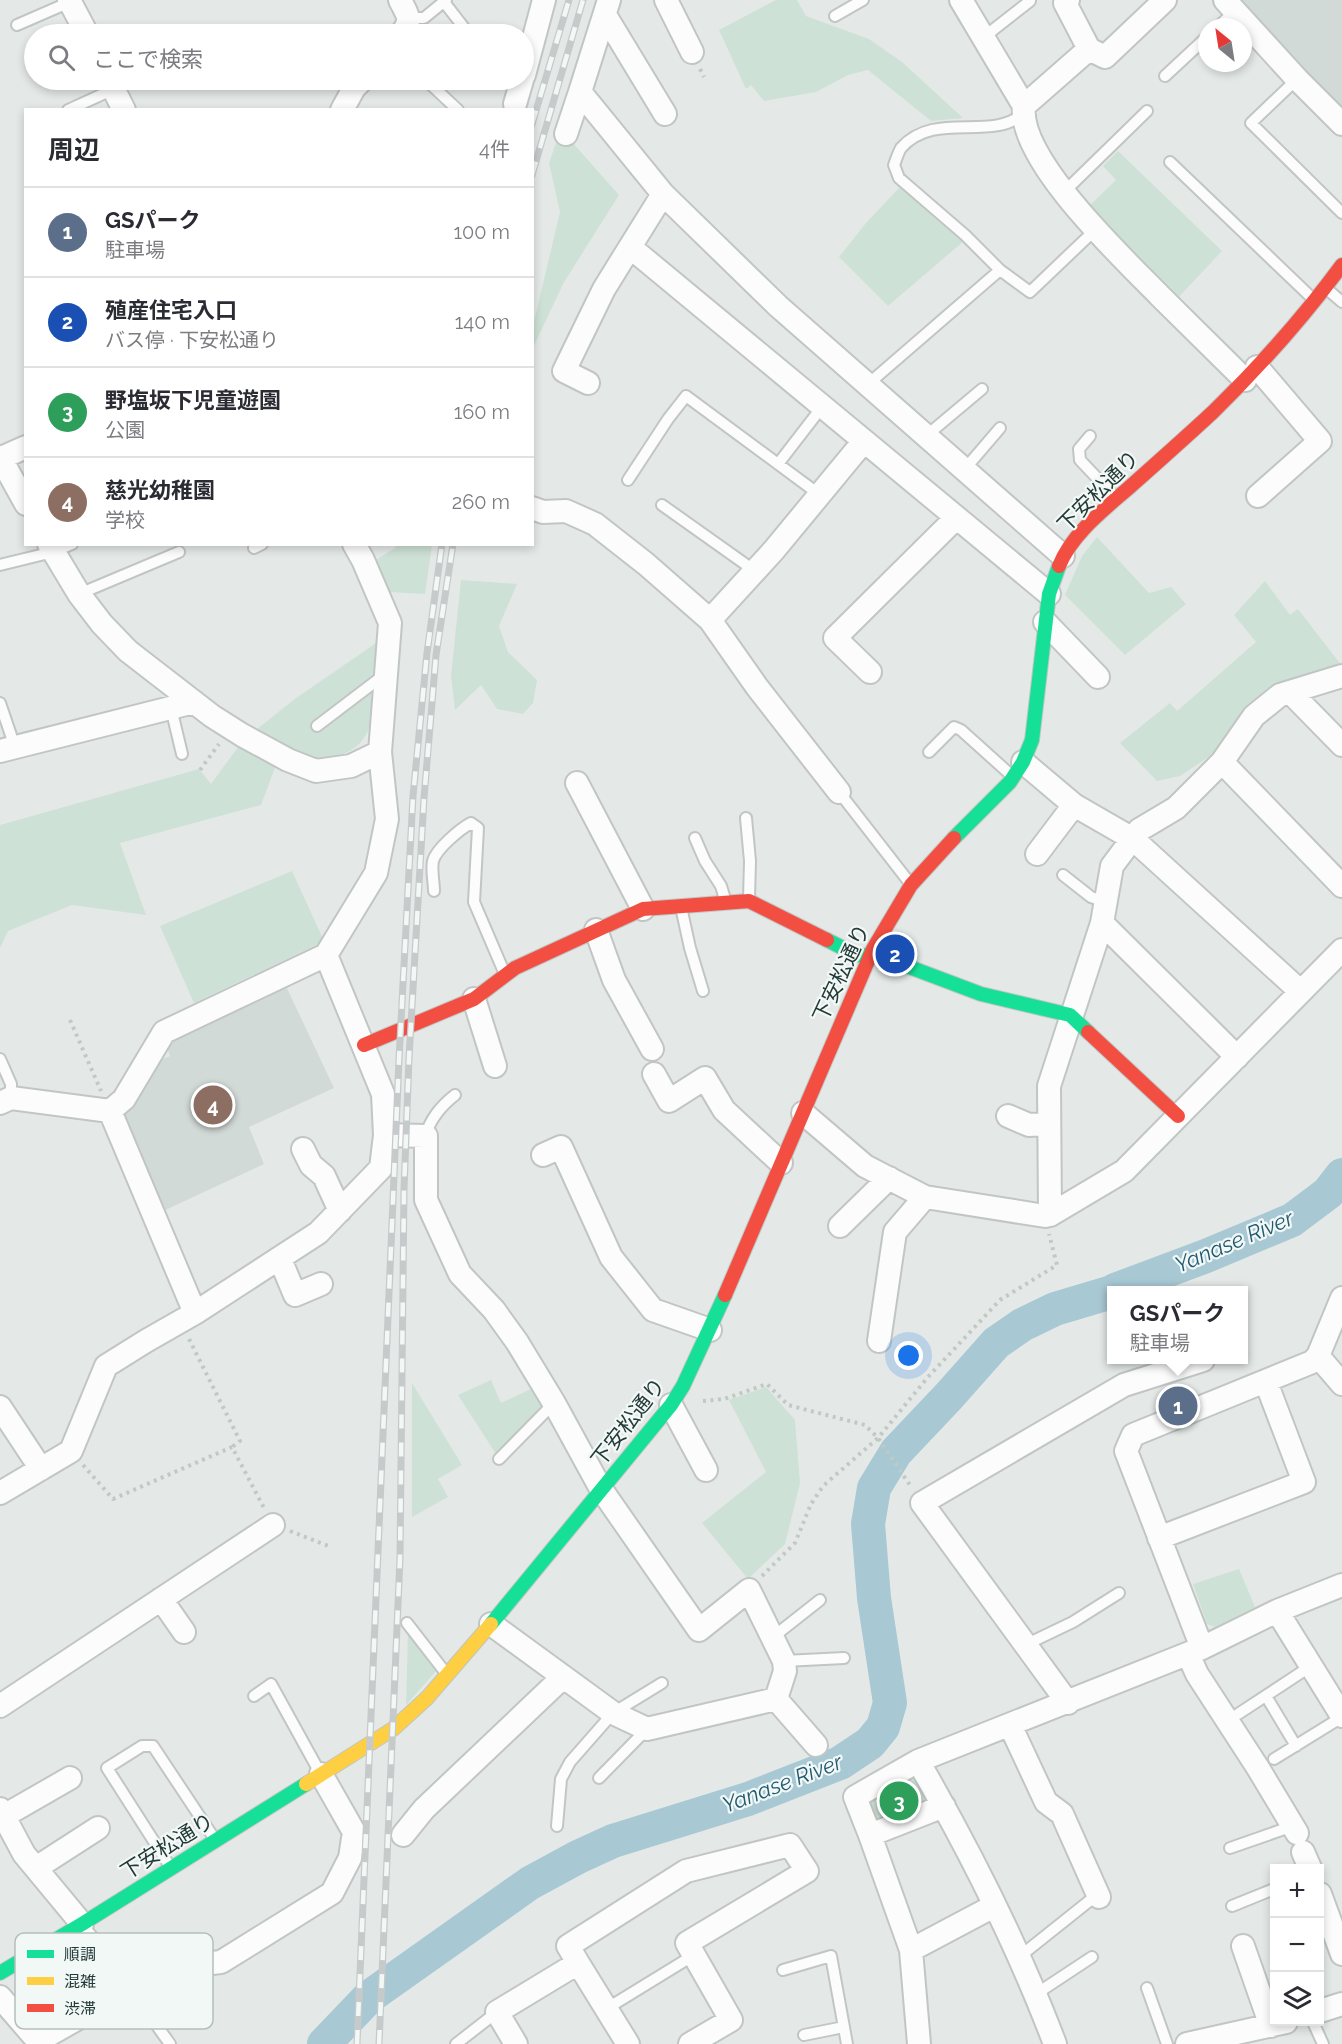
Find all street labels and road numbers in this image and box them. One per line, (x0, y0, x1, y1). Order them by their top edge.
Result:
street label: 下安松通り (1052, 445, 1144, 537)
street label: 下安松通り (807, 920, 875, 1026)
street label: 下安松通り (586, 1373, 670, 1471)
street label: 下安松通り (116, 1808, 218, 1884)

